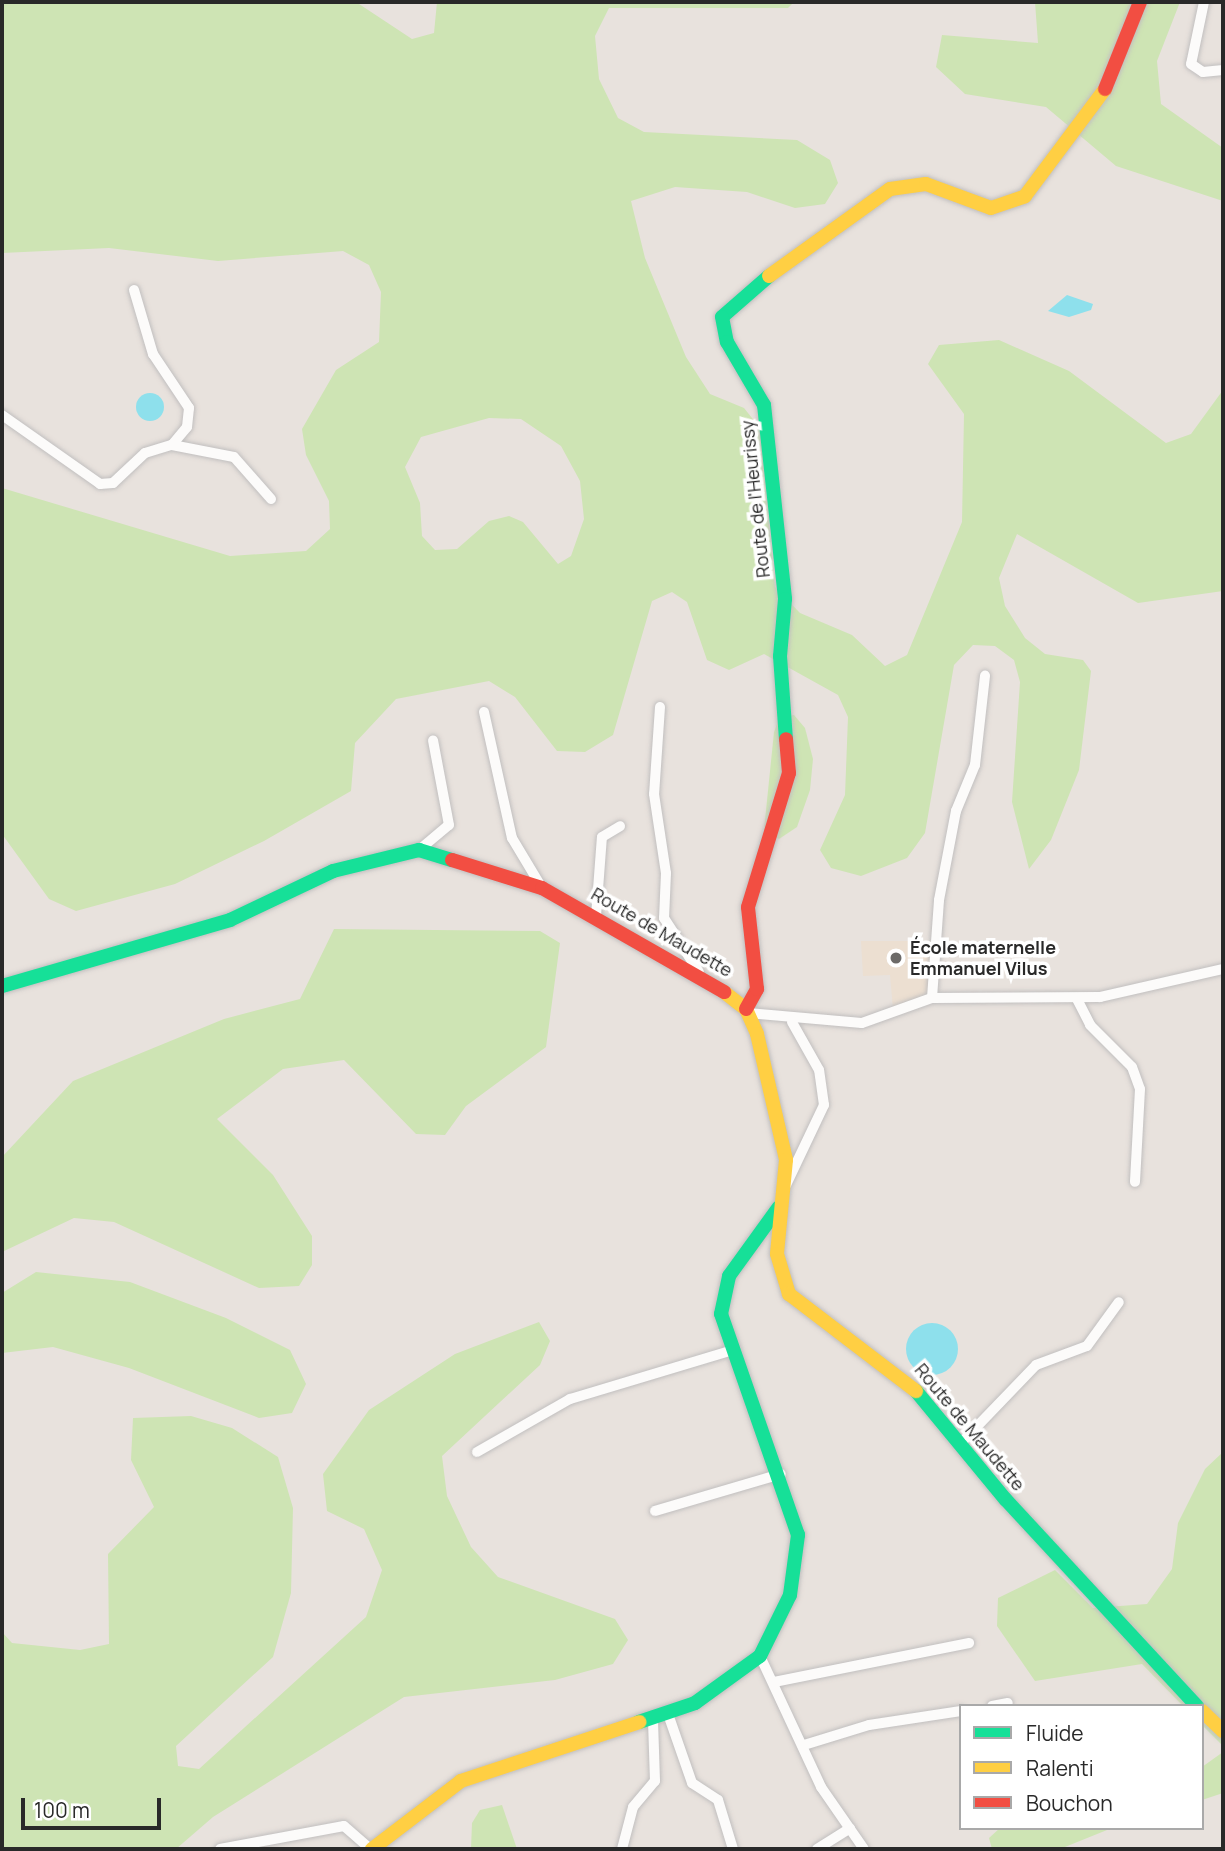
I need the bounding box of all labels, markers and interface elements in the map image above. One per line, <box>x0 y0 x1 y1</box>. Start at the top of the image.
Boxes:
street label: Route de l'Heurissy <box>736 419 774 579</box>
street label: Route de Maudette <box>588 883 736 981</box>
place label: École maternelle Emmanuel Vilus <box>910 937 1056 979</box>
marker: École maternelle Emmanuel Vilus <box>888 950 904 966</box>
street label: Route de Maudette <box>911 1359 1029 1495</box>
legend <box>959 1704 1204 1830</box>
text: Fluide <box>1026 1719 1084 1747</box>
text: Ralenti <box>1026 1754 1094 1782</box>
scale bar <box>24 1784 164 1828</box>
text: Bouchon <box>1026 1789 1113 1817</box>
text: 100 m <box>34 1796 90 1824</box>

